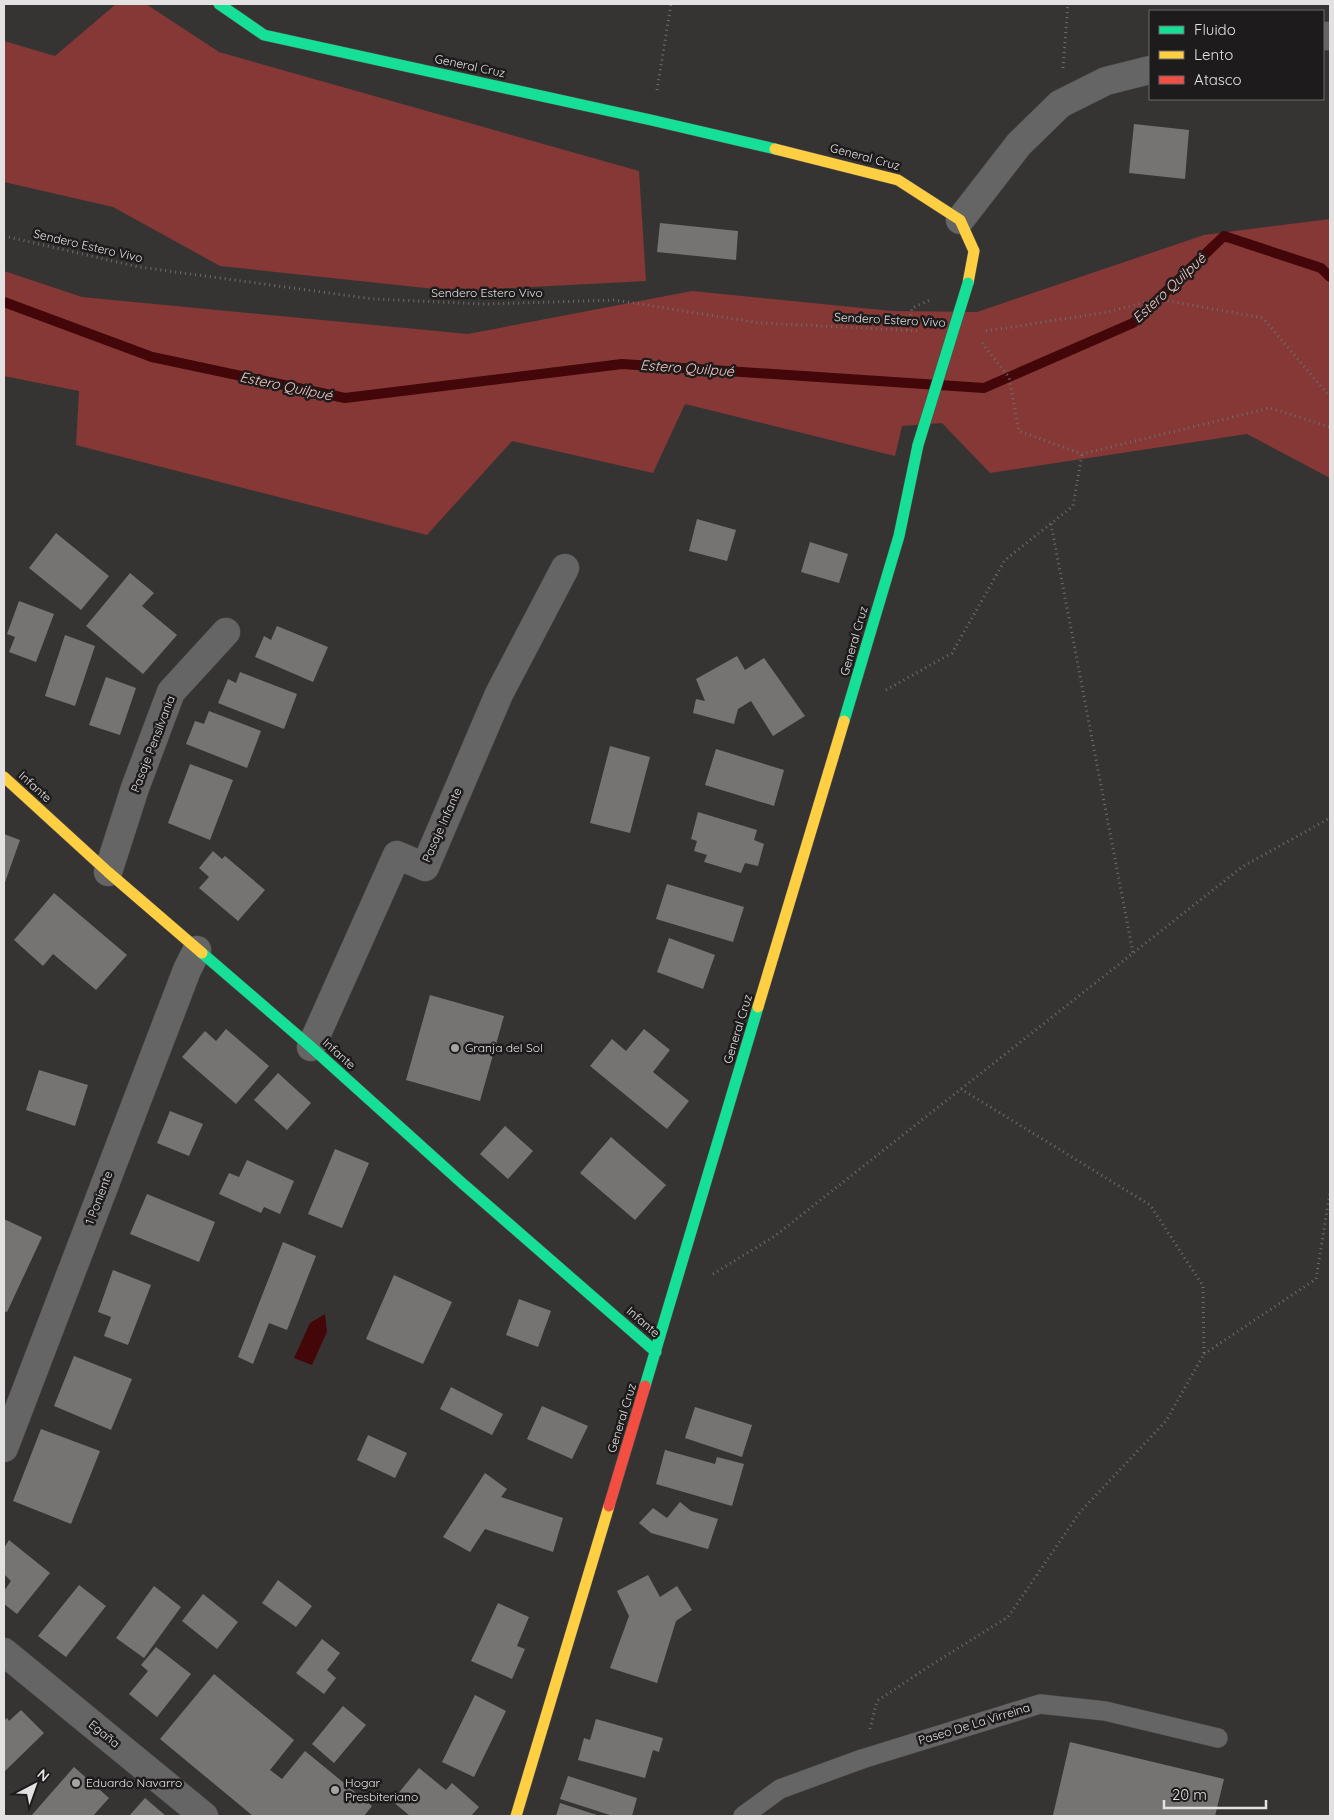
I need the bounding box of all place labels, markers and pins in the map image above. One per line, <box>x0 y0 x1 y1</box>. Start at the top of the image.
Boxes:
place label: Granja del Sol <box>465 1040 543 1055</box>
marker: Granja del Sol <box>449 1042 461 1054</box>
place label: Eduardo Navarro <box>86 1775 182 1790</box>
place label: Hogar Presbiteriano <box>345 1775 418 1804</box>
marker: Eduardo Navarro <box>70 1777 82 1789</box>
marker: Hogar Presbiteriano <box>329 1784 341 1796</box>

